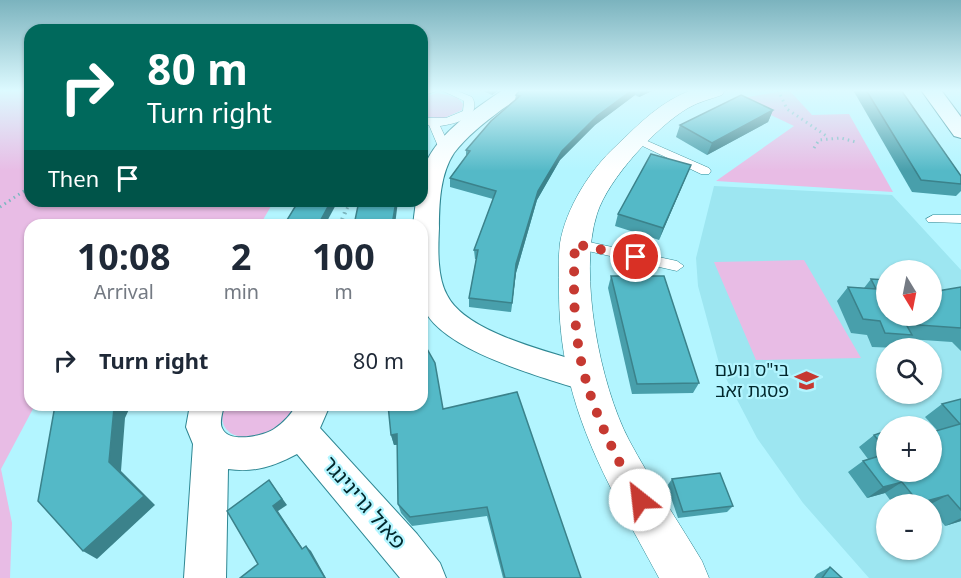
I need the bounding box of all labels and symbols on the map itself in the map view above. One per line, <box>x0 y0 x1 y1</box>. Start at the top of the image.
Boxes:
pin <box>610 231 661 282</box>
north arrow <box>876 260 942 326</box>
place label: בי"ס נועם פסגת זאב <box>715 357 789 402</box>
school or university icon: בי"ס נועם פסגת זאב <box>794 367 820 393</box>
street label: פאול גרינינגר <box>317 450 413 555</box>
position arrow <box>608 468 672 532</box>

